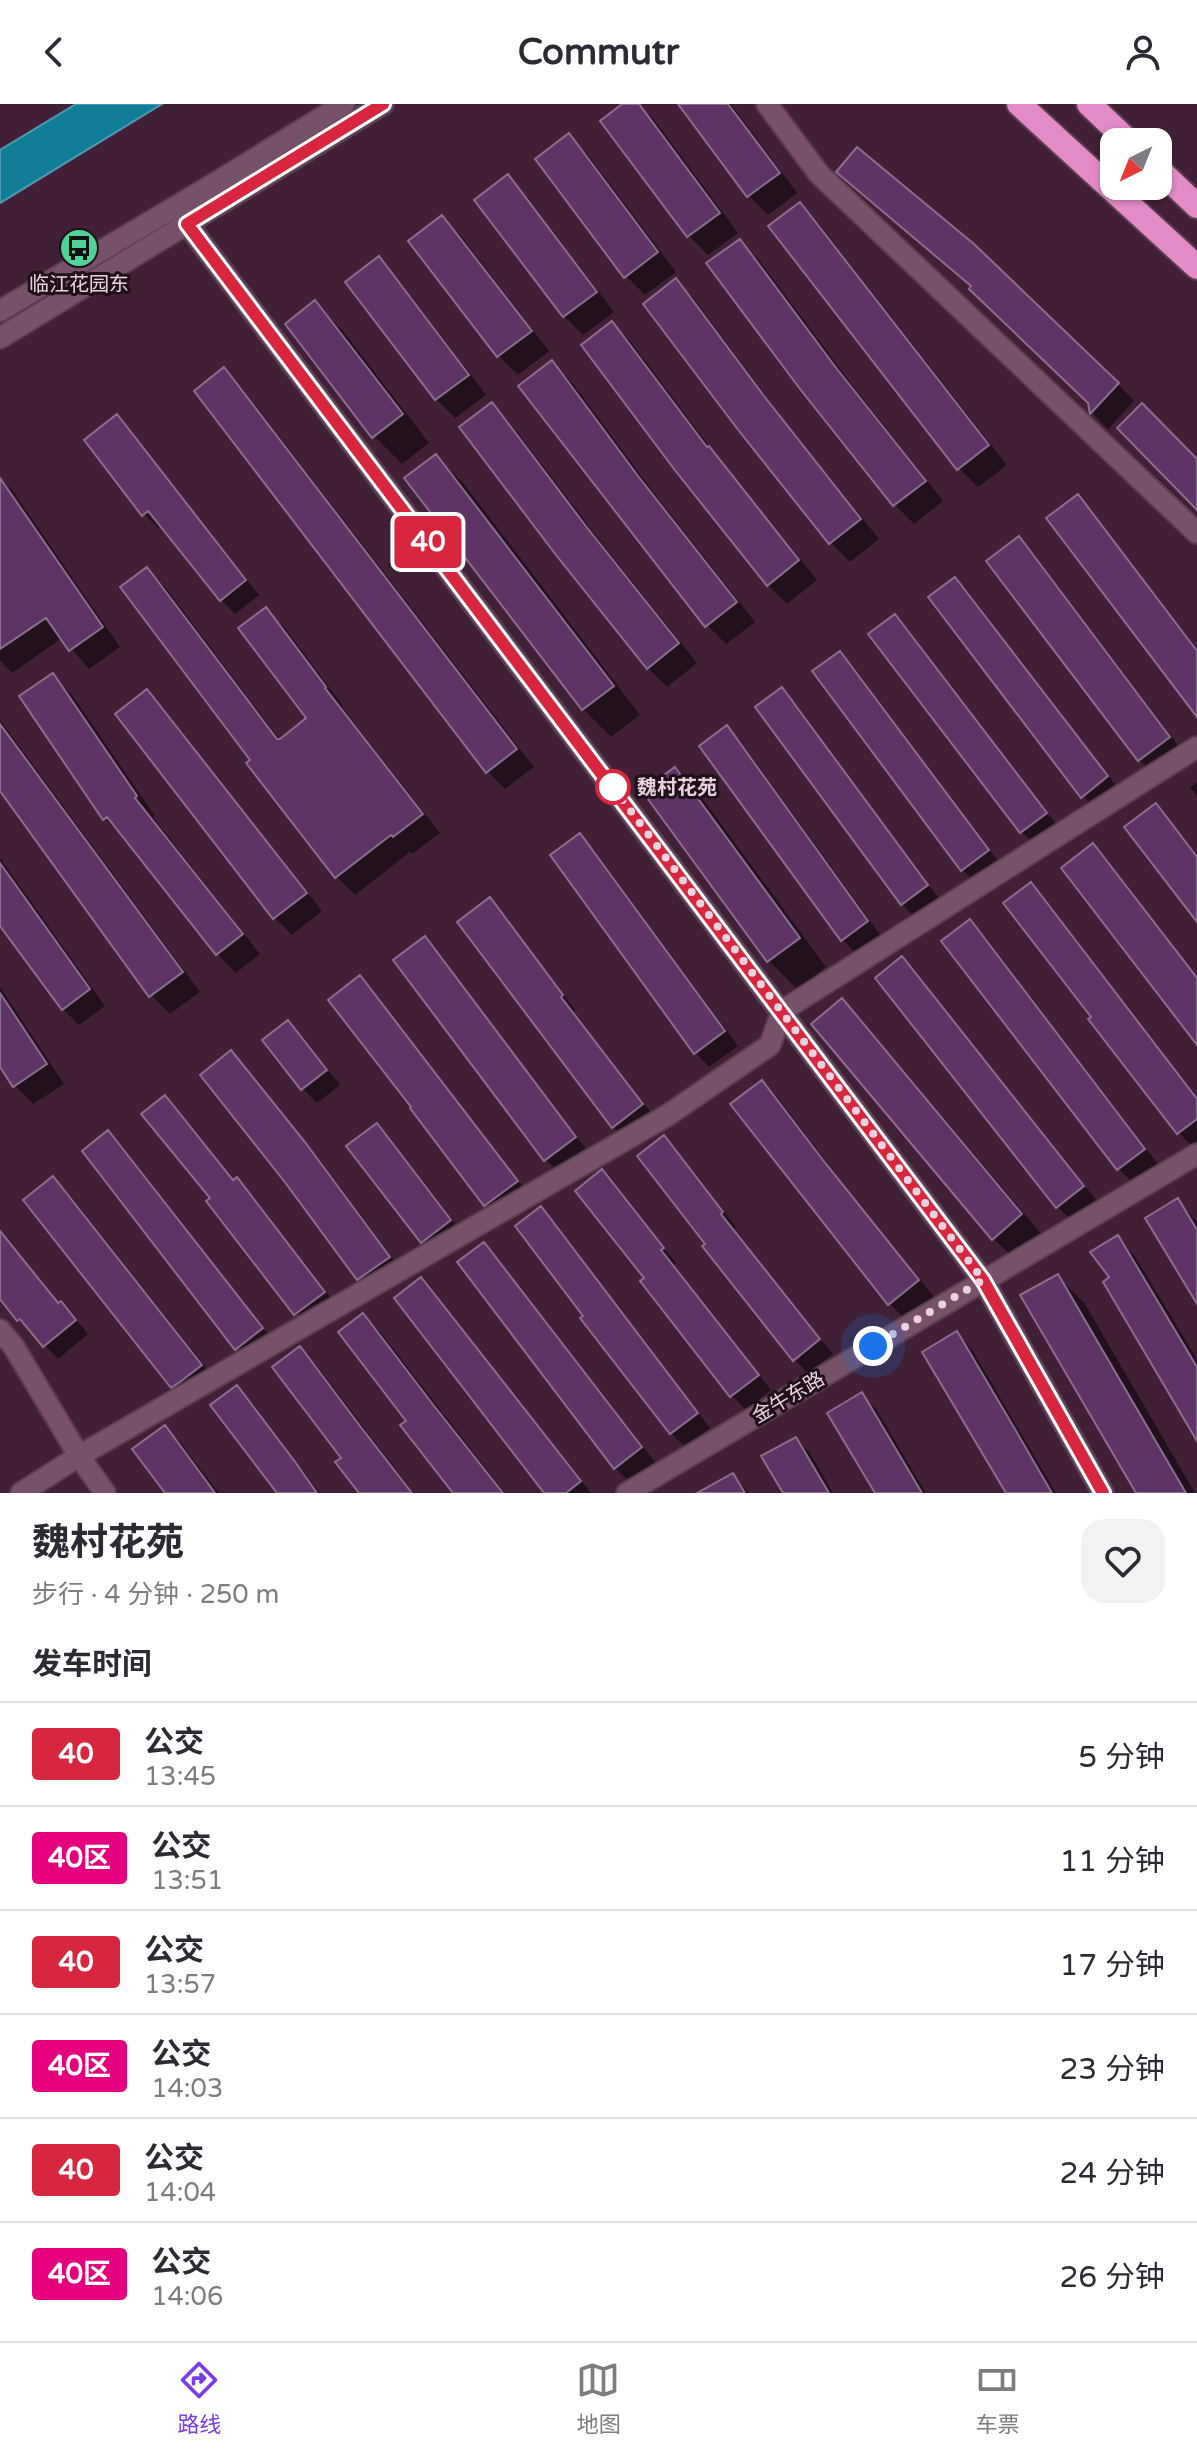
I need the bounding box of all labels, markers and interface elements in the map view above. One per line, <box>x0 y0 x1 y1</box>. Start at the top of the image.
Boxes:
icon: back <box>32 30 76 74</box>
icon: person <box>1121 30 1165 74</box>
text: Commutr <box>518 31 679 74</box>
north arrow <box>1100 128 1172 200</box>
map controls <box>1100 128 1172 200</box>
bus stop icon: 临江花园东 <box>58 227 100 269</box>
place label: 临江花园东 <box>29 273 129 297</box>
line badge: 40 <box>392 516 464 568</box>
text: 40 <box>410 525 446 559</box>
marker: 魏村花苑 <box>596 770 630 804</box>
place label: 魏村花苑 <box>637 776 717 800</box>
your location <box>853 1326 893 1366</box>
street label: 金牛东路 <box>748 1367 829 1429</box>
button: heart <box>1081 1519 1165 1603</box>
text: 魏村花苑 <box>32 1520 184 1566</box>
text: 步行 · 4 分钟 · 250 m <box>32 1579 279 1610</box>
text: 发车时间 <box>32 1646 152 1683</box>
text: 公交 <box>144 1724 204 1761</box>
text: 40 <box>58 1737 94 1771</box>
text: 5 分钟 <box>1078 1739 1165 1776</box>
text: 13:45 <box>144 1761 216 1792</box>
text: 公交 <box>151 1828 211 1865</box>
text: 40区 <box>48 1841 111 1875</box>
text: 11 分钟 <box>1060 1843 1165 1880</box>
text: 13:51 <box>151 1865 223 1896</box>
text: 公交 <box>144 1932 204 1969</box>
text: 40 <box>58 1945 94 1979</box>
text: 17 分钟 <box>1060 1947 1165 1984</box>
text: 13:57 <box>144 1969 216 2000</box>
text: 公交 <box>151 2036 211 2073</box>
text: 40区 <box>48 2049 111 2083</box>
text: 23 分钟 <box>1060 2051 1165 2088</box>
text: 14:03 <box>151 2073 223 2104</box>
text: 公交 <box>144 2140 204 2177</box>
text: 40 <box>58 2153 94 2187</box>
text: 24 分钟 <box>1060 2155 1165 2192</box>
text: 14:04 <box>144 2177 216 2208</box>
text: 公交 <box>151 2244 211 2281</box>
text: 40区 <box>48 2257 111 2291</box>
text: 26 分钟 <box>1060 2259 1165 2296</box>
text: 14:06 <box>151 2281 223 2312</box>
tab: 路线 <box>177 2358 222 2438</box>
tab: 地图 <box>576 2358 621 2438</box>
tab: 车票 <box>975 2358 1020 2438</box>

